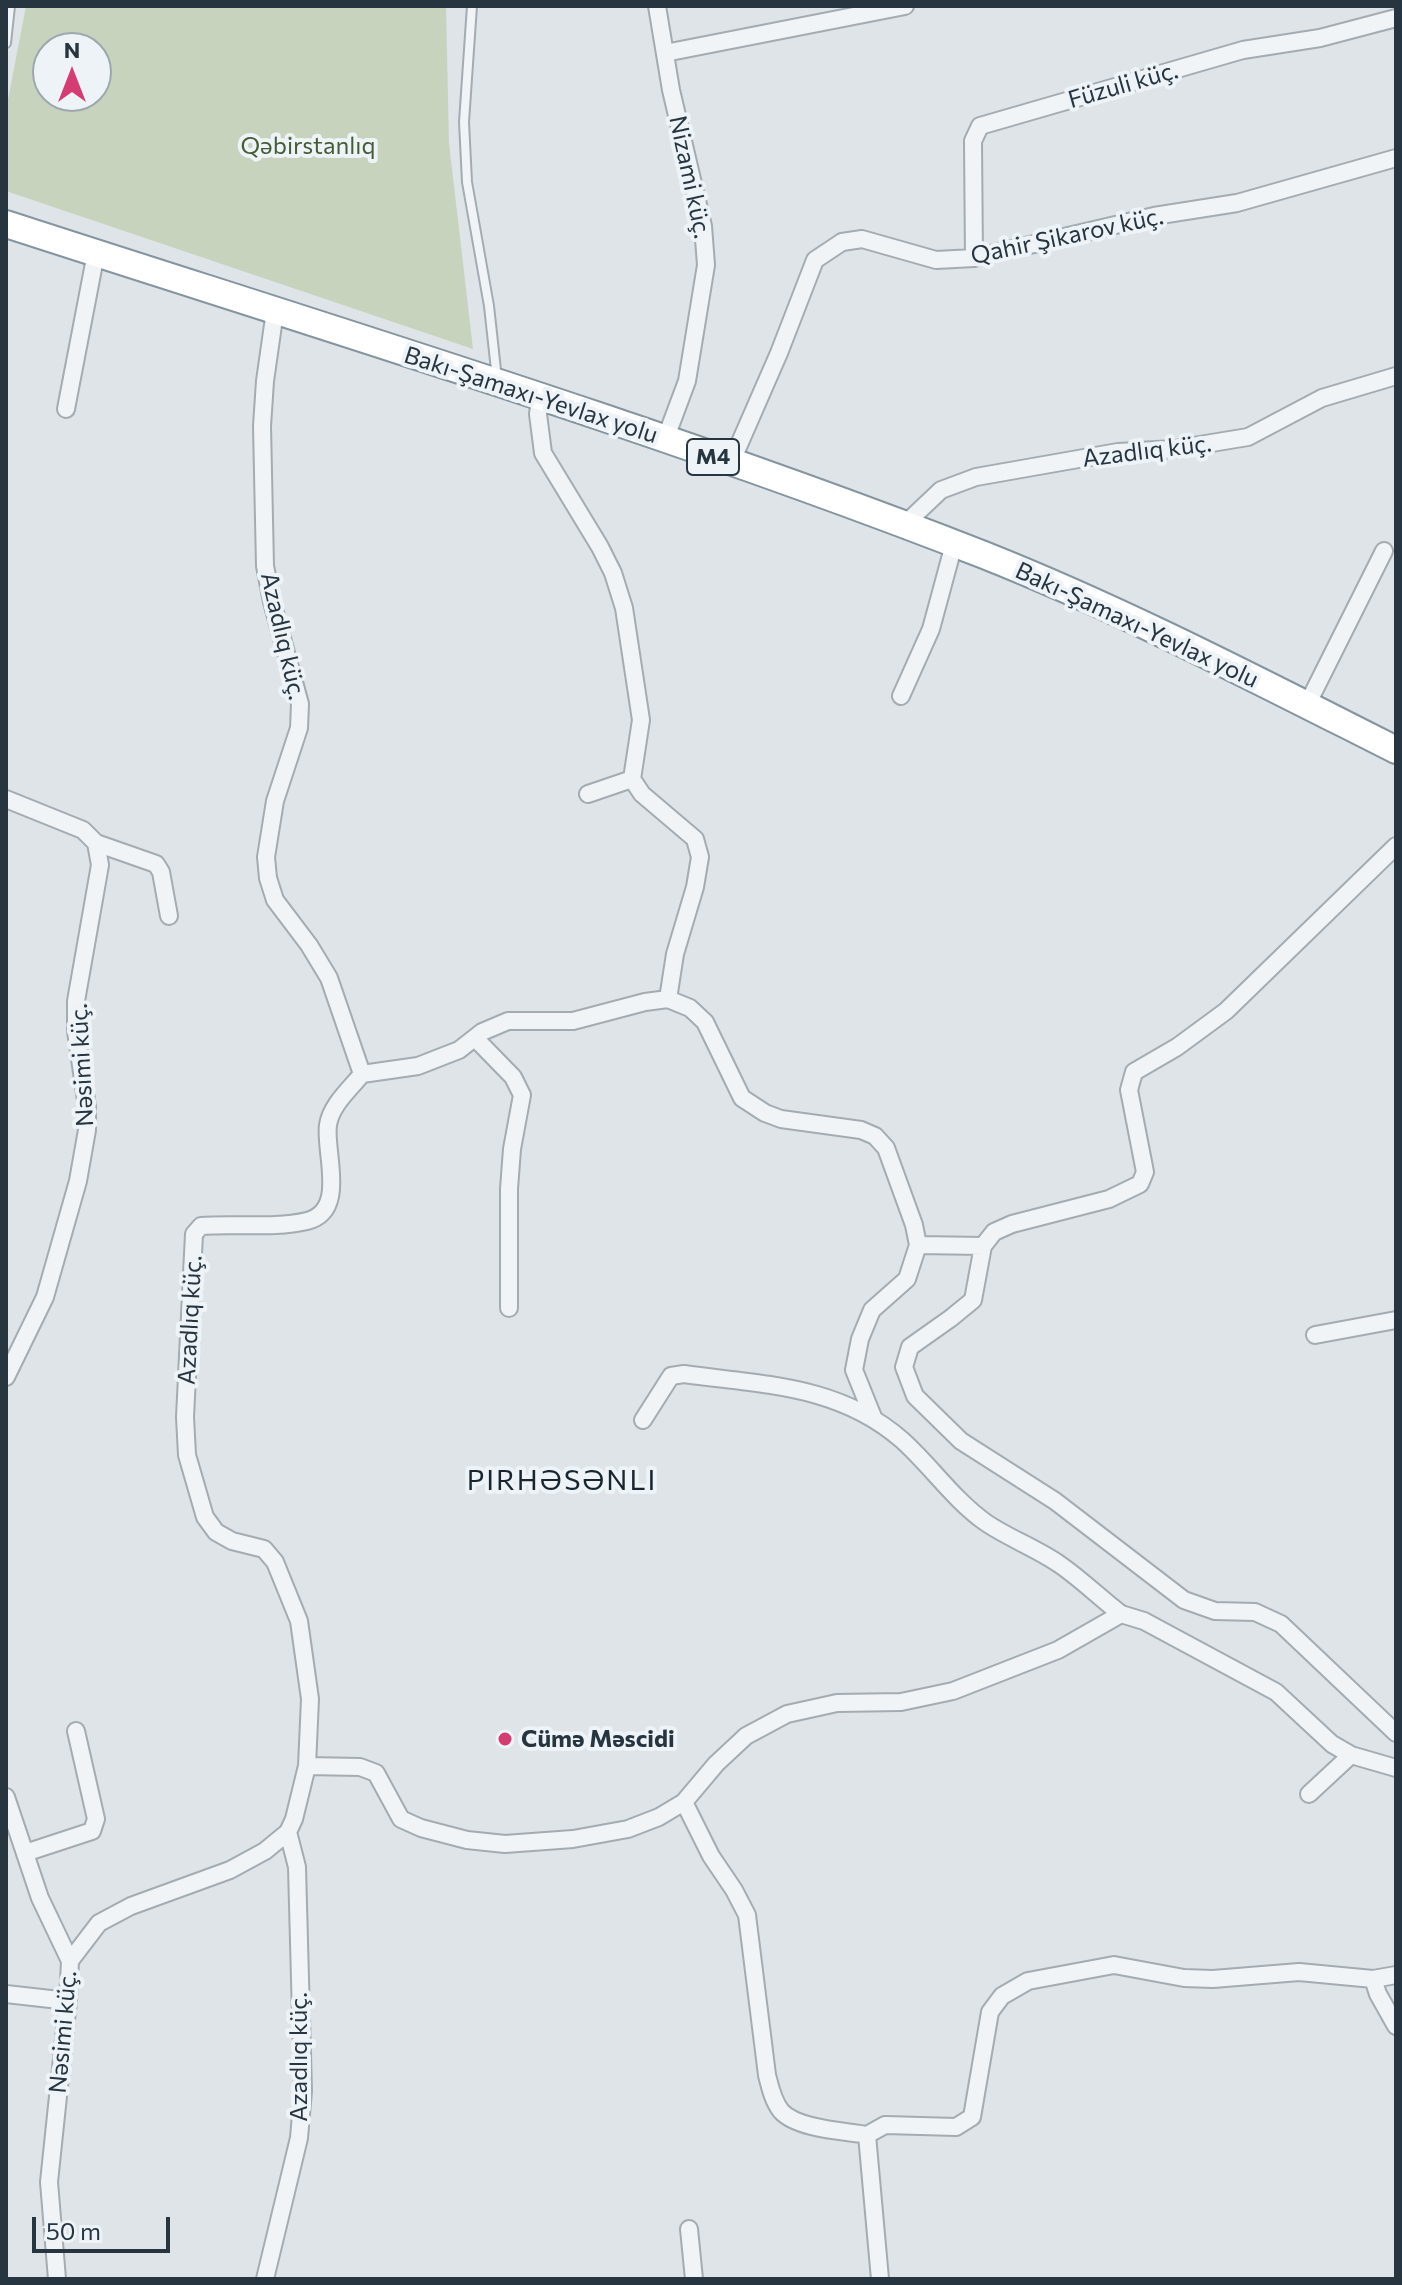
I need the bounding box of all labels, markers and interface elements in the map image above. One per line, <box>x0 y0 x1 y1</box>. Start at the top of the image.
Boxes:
north arrow <box>32 32 112 112</box>
text: N <box>64 36 80 63</box>
street label: Füzuli küç. <box>1065 56 1181 114</box>
street label: Nizami küç. <box>663 113 717 241</box>
park label: Qəbirstanlıq <box>240 132 376 160</box>
street label: Qahir Şikarov küç. <box>968 202 1166 270</box>
street label: Bakı-Şamaxı-Yevlax yolu <box>401 340 661 450</box>
street label: Azadlıq küç. <box>1081 429 1213 473</box>
road number: M4 <box>687 439 739 475</box>
street label: Bakı-Şamaxı-Yevlax yolu <box>1011 556 1263 694</box>
street label: Azadlıq küç. <box>254 570 312 702</box>
street label: Nəsimi küç. <box>64 1003 100 1127</box>
street label: Azadlıq küç. <box>172 1254 208 1386</box>
district label: PIRHƏSƏNLI <box>467 1464 657 1498</box>
place label: Cümə Məscidi <box>521 1725 675 1753</box>
marker: Cümə Məscidi <box>496 1730 514 1748</box>
street label: Nəsimi küç. <box>43 1969 83 2095</box>
street label: Azadlıq küç. <box>285 1992 313 2122</box>
scale bar <box>36 2201 174 2251</box>
text: 50 m <box>46 2216 101 2245</box>

